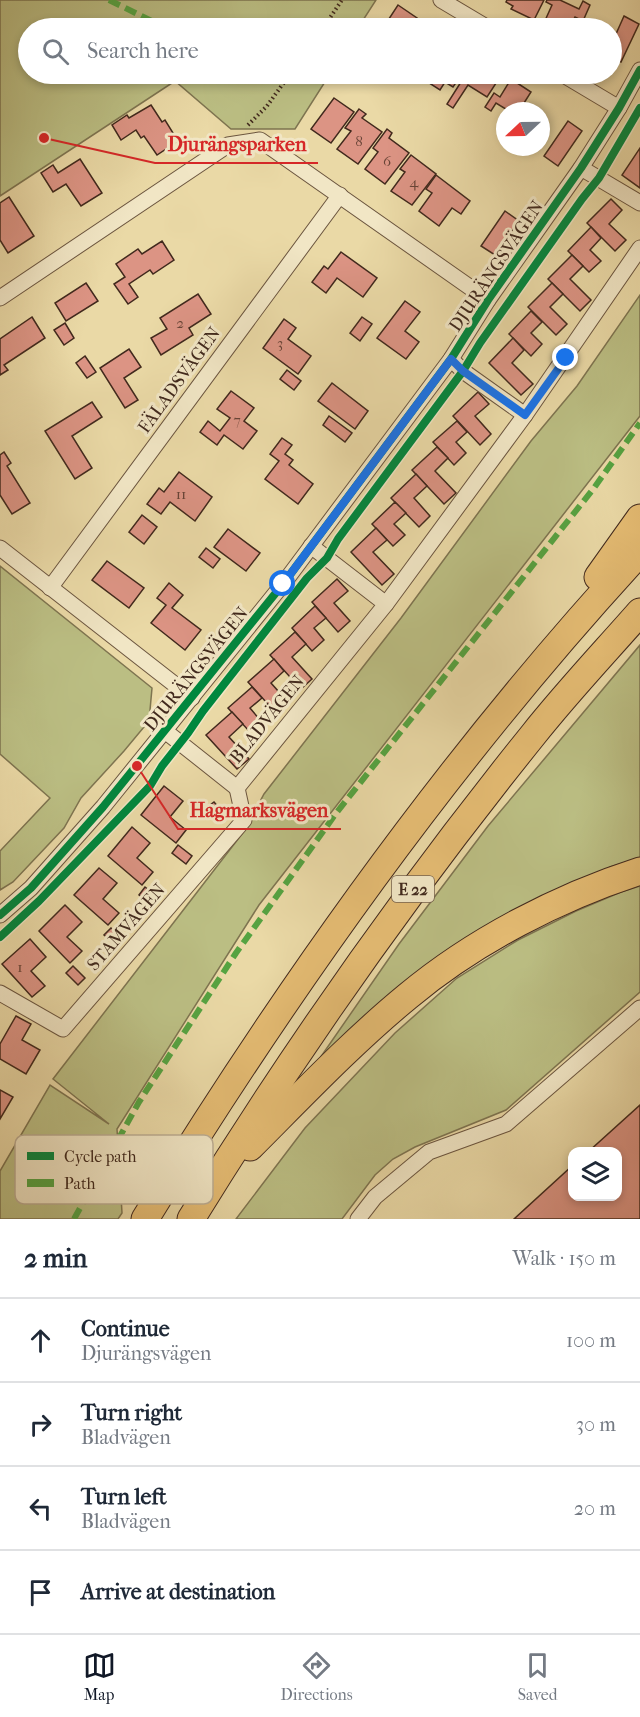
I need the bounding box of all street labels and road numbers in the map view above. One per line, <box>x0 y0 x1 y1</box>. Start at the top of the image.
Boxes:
street label: DJURÄNGSVÄGEN <box>444 196 548 336</box>
street label: FÄLADSVÄGEN <box>133 322 225 438</box>
street label: DJURÄNGSVÄGEN <box>139 602 253 736</box>
street label: BLADVÄGEN <box>225 670 309 768</box>
road number: E 22 <box>392 876 434 902</box>
street label: STAMVÄGEN <box>82 879 170 975</box>

